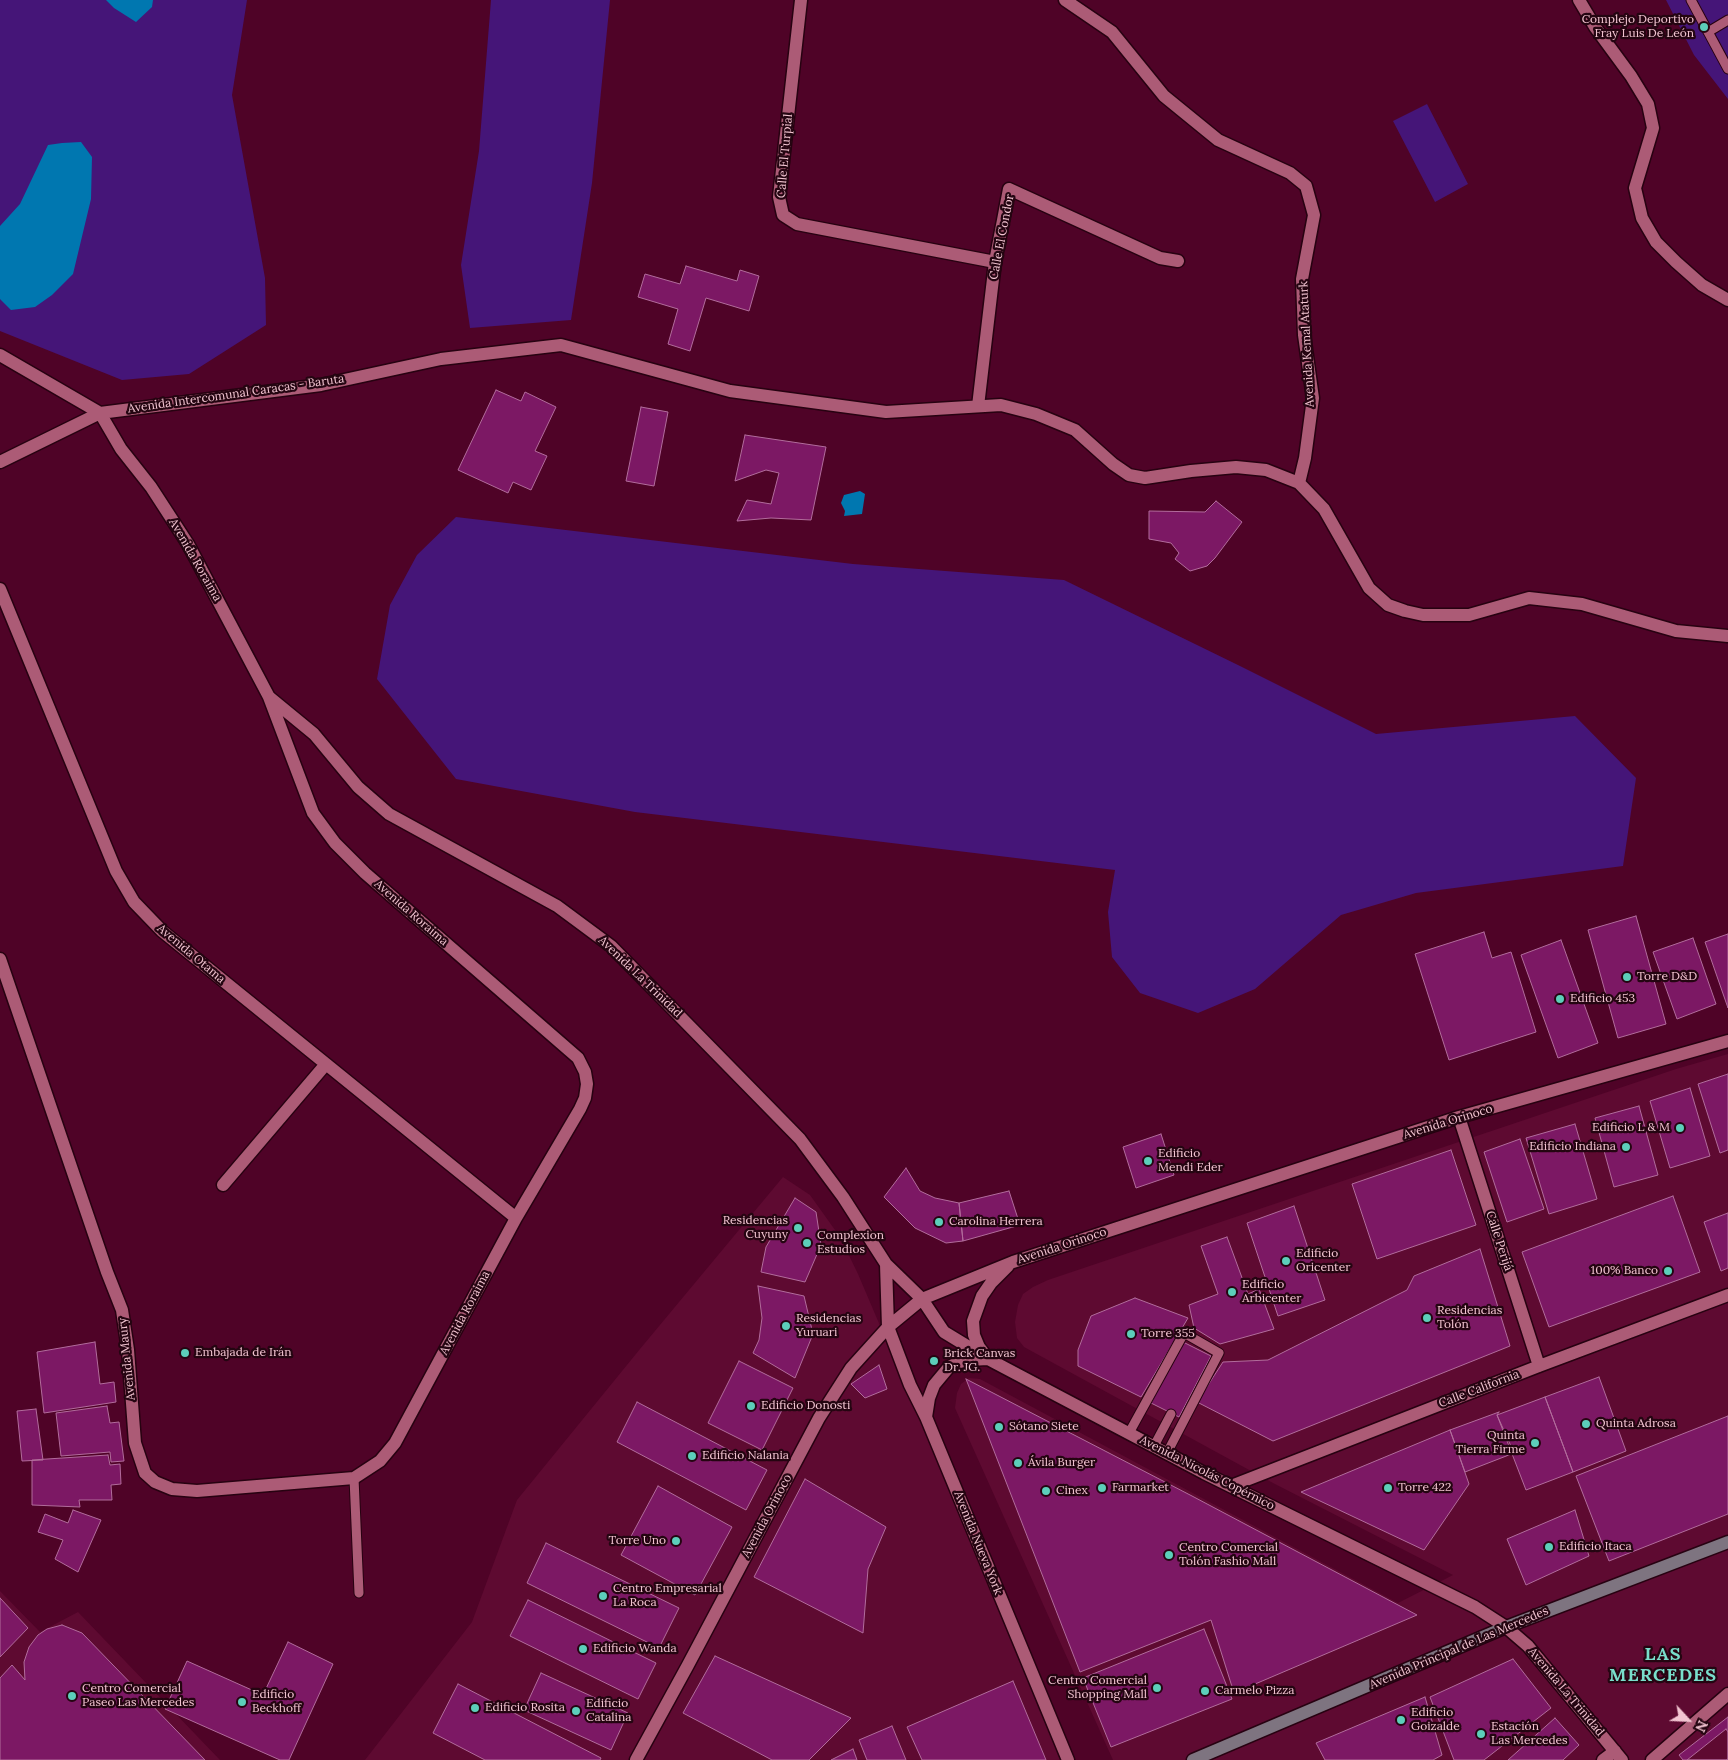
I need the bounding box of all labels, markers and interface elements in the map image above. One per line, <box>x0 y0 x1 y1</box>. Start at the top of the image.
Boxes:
place label: Complejo Deportivo Fray Luis De León <box>1582 13 1694 41</box>
marker: Complejo Deportivo Fray Luis De León <box>1698 21 1710 33</box>
street label: Calle El Turpial <box>774 113 796 199</box>
street label: Calle El Condor <box>987 193 1017 281</box>
street label: Avenida Kemal Ataturk <box>1297 281 1317 407</box>
street label: Avenida Intercomunal Caracas - Baruta <box>127 372 345 416</box>
street label: Avenida Roraima <box>166 516 224 604</box>
street label: Avenida Roraima <box>371 877 451 949</box>
street label: Avenida Otama <box>154 921 228 987</box>
street label: Avenida La Trinidad <box>595 933 685 1021</box>
place label: Torre D&D <box>1637 970 1697 984</box>
marker: Torre D&D <box>1621 971 1633 983</box>
place label: Edificio 453 <box>1570 992 1635 1006</box>
marker: Edificio 453 <box>1554 993 1566 1005</box>
street label: Avenida Orinoco <box>1402 1102 1494 1142</box>
place label: Edificio L & M <box>1592 1121 1670 1135</box>
marker: Edificio L & M <box>1674 1122 1686 1134</box>
place label: Edificio Indiana <box>1529 1140 1616 1154</box>
marker: Edificio Indiana <box>1620 1141 1632 1153</box>
place label: Edificio Mendi Eder <box>1158 1147 1223 1175</box>
marker: Edificio Mendi Eder <box>1142 1155 1154 1167</box>
street label: Calle Perijá <box>1483 1209 1515 1273</box>
place label: Residencias Cuyuny <box>723 1214 788 1242</box>
place label: Carolina Herrera <box>949 1215 1043 1229</box>
marker: Carolina Herrera <box>933 1216 945 1228</box>
marker: Residencias Cuyuny <box>792 1222 804 1234</box>
street label: Avenida Orinoco <box>1016 1225 1108 1267</box>
place label: Complexion Estudios <box>817 1229 884 1257</box>
marker: Complexion Estudios <box>801 1237 813 1249</box>
place label: Edificio Oricenter <box>1296 1247 1350 1275</box>
marker: Edificio Oricenter <box>1280 1255 1292 1267</box>
place label: 100% Banco <box>1591 1264 1658 1278</box>
marker: 100% Banco <box>1662 1265 1674 1277</box>
street label: Avenida Roraima <box>437 1269 493 1357</box>
place label: Edificio Arbicenter <box>1242 1278 1301 1306</box>
marker: Edificio Arbicenter <box>1226 1286 1238 1298</box>
place label: Residencias Tolón <box>1437 1304 1502 1332</box>
place label: Residencias Yuruari <box>796 1312 861 1340</box>
marker: Residencias Tolón <box>1421 1312 1433 1324</box>
street label: Avenida Maury <box>116 1317 138 1401</box>
marker: Residencias Yuruari <box>780 1320 792 1332</box>
place label: Torre 355 <box>1141 1327 1195 1341</box>
marker: Torre 355 <box>1125 1328 1137 1340</box>
place label: Embajada de Irán <box>195 1346 292 1360</box>
marker: Embajada de Irán <box>179 1347 191 1359</box>
place label: Brick Canvas Dr. JG. <box>944 1347 1015 1375</box>
marker: Brick Canvas Dr. JG. <box>928 1355 940 1367</box>
street label: Calle California <box>1437 1367 1521 1411</box>
place label: Edificio Donosti <box>761 1399 850 1413</box>
marker: Edificio Donosti <box>745 1400 757 1412</box>
place label: Quinta Adrosa <box>1596 1417 1676 1431</box>
marker: Quinta Adrosa <box>1580 1418 1592 1430</box>
place label: Sótano Siete <box>1009 1420 1079 1434</box>
marker: Sótano Siete <box>993 1421 1005 1433</box>
place label: Quinta Tierra Firme <box>1455 1429 1525 1457</box>
street label: Avenida Nicolás Copérnico <box>1137 1433 1277 1513</box>
marker: Quinta Tierra Firme <box>1529 1437 1541 1449</box>
place label: Edificio Nalania <box>702 1449 789 1463</box>
marker: Edificio Nalania <box>686 1450 698 1462</box>
place label: Ávila Burger <box>1028 1456 1095 1470</box>
marker: Ávila Burger <box>1012 1457 1024 1469</box>
street label: Avenida Orinoco <box>739 1472 795 1560</box>
place label: Farmarket <box>1112 1481 1169 1495</box>
place label: Torre 422 <box>1398 1481 1451 1495</box>
marker: Farmarket <box>1096 1482 1108 1494</box>
marker: Torre 422 <box>1382 1482 1394 1494</box>
place label: Cinex <box>1056 1484 1088 1498</box>
marker: Cinex <box>1040 1485 1052 1497</box>
street label: Avenida Nueva York <box>951 1489 1005 1597</box>
place label: Torre Uno <box>609 1534 666 1548</box>
marker: Torre Uno <box>670 1535 682 1547</box>
place label: Edificio Itaca <box>1559 1540 1632 1554</box>
place label: Centro Comercial Tolón Fashio Mall <box>1179 1541 1278 1569</box>
marker: Edificio Itaca <box>1543 1541 1555 1553</box>
marker: Centro Comercial Tolón Fashio Mall <box>1163 1549 1175 1561</box>
place label: Centro Empresarial La Roca <box>613 1582 722 1610</box>
marker: Centro Empresarial La Roca <box>597 1590 609 1602</box>
street label: Avenida Principal de Las Mercedes <box>1367 1604 1551 1692</box>
place label: Edificio Wanda <box>593 1642 677 1656</box>
marker: Edificio Wanda <box>577 1643 589 1655</box>
district label: LAS MERCEDES <box>1608 1644 1718 1686</box>
street label: Avenida La Trinidad <box>1525 1645 1607 1739</box>
place label: Centro Comercial Shopping Mall <box>1048 1674 1147 1702</box>
place label: Centro Comercial Paseo Las Mercedes <box>82 1682 194 1710</box>
marker: Centro Comercial Shopping Mall <box>1151 1682 1163 1694</box>
place label: Carmelo Pizza <box>1215 1684 1294 1698</box>
marker: Carmelo Pizza <box>1199 1685 1211 1697</box>
place label: Edificio Beckhoff <box>252 1688 301 1716</box>
marker: Centro Comercial Paseo Las Mercedes <box>66 1690 78 1702</box>
north arrow <box>1663 1695 1713 1745</box>
marker: Edificio Beckhoff <box>236 1696 248 1708</box>
place label: Edificio Catalina <box>586 1697 631 1725</box>
place label: Edificio Rosita <box>485 1701 565 1715</box>
marker: Edificio Rosita <box>469 1702 481 1714</box>
marker: Edificio Catalina <box>570 1705 582 1717</box>
place label: Edificio Goizalde <box>1411 1706 1460 1734</box>
marker: Edificio Goizalde <box>1395 1714 1407 1726</box>
text: N <box>1691 1718 1712 1735</box>
place label: Estación Las Mercedes <box>1491 1720 1568 1748</box>
marker: Estación Las Mercedes <box>1475 1728 1487 1740</box>

